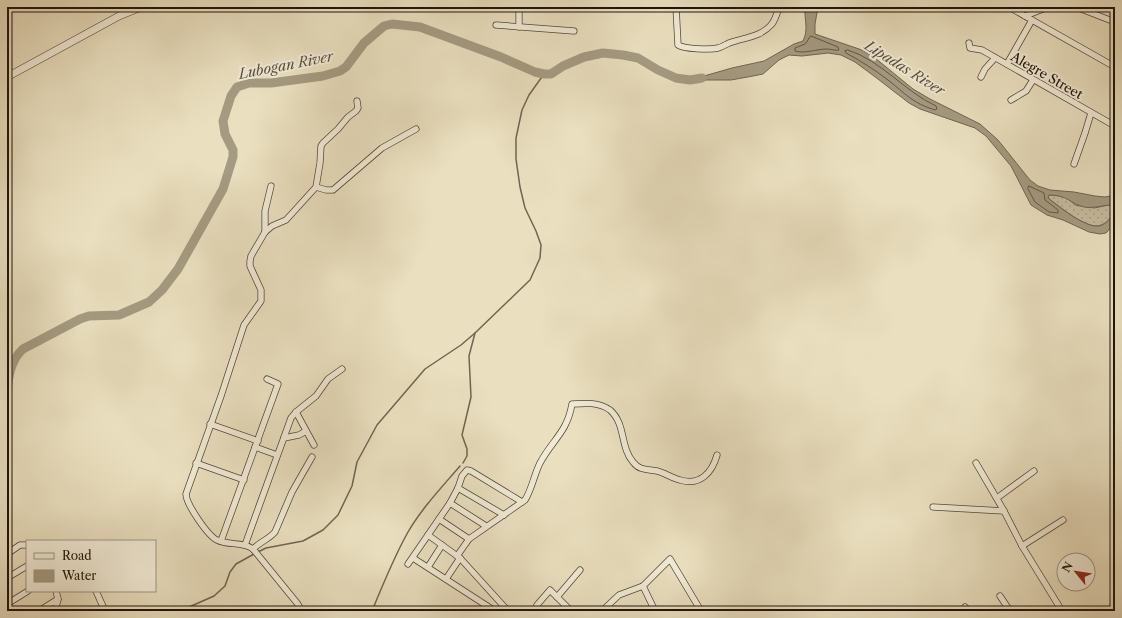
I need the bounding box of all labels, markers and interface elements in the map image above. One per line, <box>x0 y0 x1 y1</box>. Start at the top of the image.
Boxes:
water label: Lipadas River <box>861 36 950 100</box>
water label: Lubogan River <box>236 47 336 83</box>
street label: Alegre Street <box>1007 47 1086 102</box>
legend <box>26 540 156 592</box>
text: Road <box>62 548 92 563</box>
north arrow <box>1056 552 1096 592</box>
text: N <box>1059 559 1076 575</box>
text: Water <box>61 568 96 583</box>

